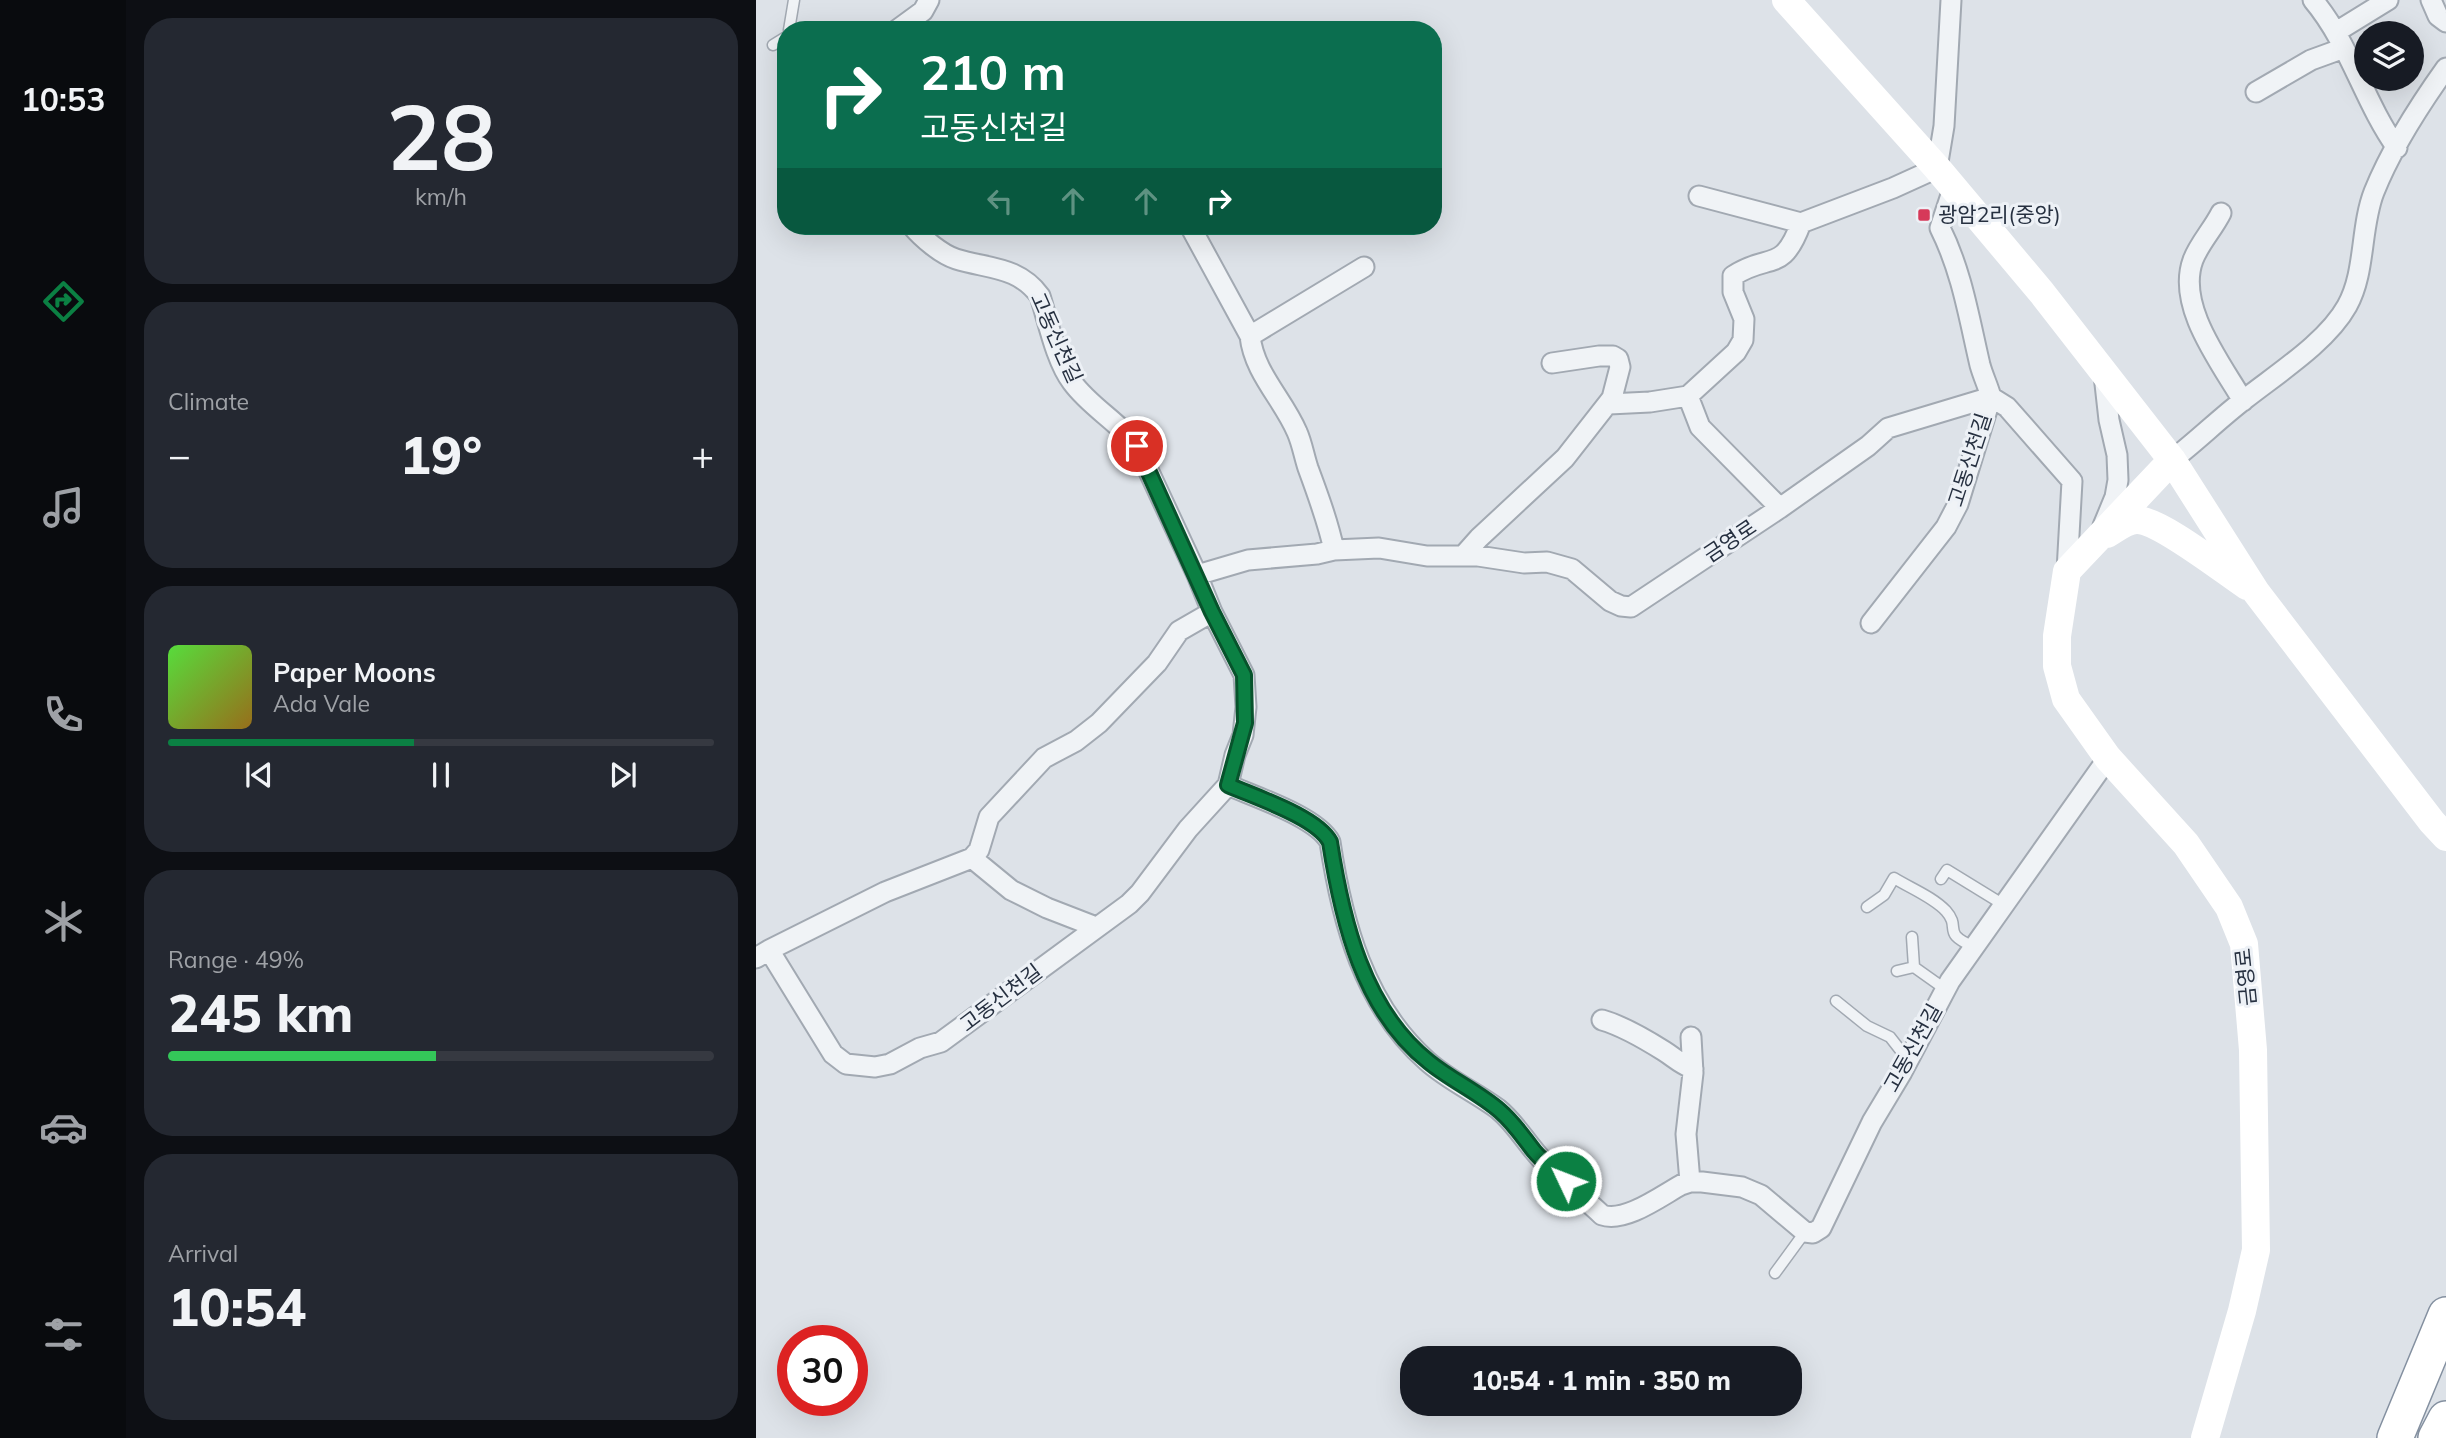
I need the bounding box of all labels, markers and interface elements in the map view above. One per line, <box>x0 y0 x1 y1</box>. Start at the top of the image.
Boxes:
map controls <box>2354 21 2424 91</box>
button: layers <box>2354 21 2424 91</box>
text: 210 m <box>920 41 1066 102</box>
icon: right <box>805 49 896 140</box>
text: 10:53 <box>21 79 105 119</box>
text: 28 <box>386 79 496 193</box>
text: 고동신천길 <box>920 107 1067 147</box>
text: km/h <box>415 182 467 211</box>
icon: left <box>981 182 1019 220</box>
icon: ahead <box>1054 182 1092 220</box>
icon: ahead <box>1127 182 1165 220</box>
icon: right <box>1200 182 1238 220</box>
place label: 광암2리(중앙) <box>1938 201 2061 227</box>
marker: 광암2리(중앙) <box>1916 207 1932 223</box>
icon: directions <box>39 277 88 326</box>
street label: 고동신천길 <box>1025 288 1088 387</box>
text: Climate <box>168 387 249 416</box>
street label: 고동신천길 <box>1942 410 1996 510</box>
pin <box>1107 416 1167 476</box>
text: 19° <box>400 422 482 487</box>
icon: arrive <box>1118 427 1156 465</box>
text: − <box>168 431 191 479</box>
text: + <box>691 431 714 479</box>
icon: music <box>39 483 88 532</box>
street label: 금영로 <box>1698 513 1761 567</box>
text: Paper Moons <box>273 656 436 689</box>
text: Ada Vale <box>273 689 370 718</box>
icon: phone <box>39 690 88 739</box>
icon: previous <box>240 756 278 794</box>
icon: pause <box>422 756 460 794</box>
icon: next <box>604 756 642 794</box>
icon: climate <box>39 897 88 946</box>
text: Range · 49% <box>168 945 304 974</box>
street label: 금영로 <box>2229 947 2261 1007</box>
street label: 고동신천길 <box>954 958 1047 1037</box>
text: 245 km <box>168 980 353 1045</box>
street label: 고동신천길 <box>1877 999 1947 1096</box>
icon: car <box>39 1103 88 1152</box>
position arrow <box>1529 1144 1603 1218</box>
text: Arrival <box>168 1239 238 1268</box>
text: 10:54 <box>168 1274 306 1339</box>
icon: filters <box>39 1310 88 1359</box>
speed limit sign: 30 <box>777 1325 868 1416</box>
text: 10:54 · 1 min · 350 m <box>1471 1364 1731 1397</box>

